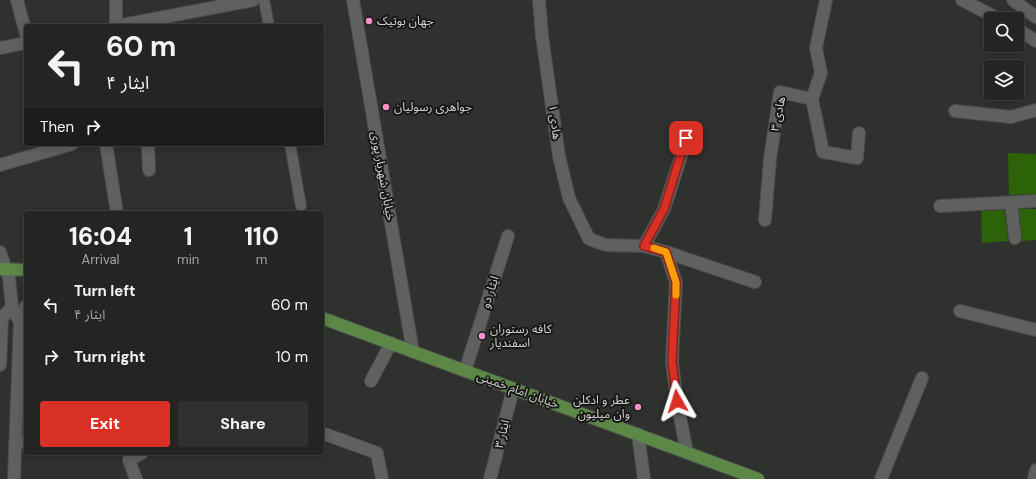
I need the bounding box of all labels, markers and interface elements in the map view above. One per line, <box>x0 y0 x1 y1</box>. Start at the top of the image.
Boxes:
map controls <box>984 12 1024 100</box>
button: search <box>984 12 1024 52</box>
place label: جهان بوتیک <box>377 13 434 29</box>
marker: جهان بوتیک <box>364 16 374 26</box>
text: 60 m <box>106 28 176 65</box>
icon: left <box>40 40 92 92</box>
button: layers <box>984 60 1024 100</box>
text: ایثار ۴ <box>106 71 149 95</box>
street label: هادی ۳ <box>767 95 789 133</box>
place label: جواهری رسولیان <box>394 99 472 115</box>
marker: جواهری رسولیان <box>381 102 391 112</box>
street label: هادی ۱ <box>545 104 565 141</box>
icon: right <box>82 116 104 138</box>
text: Then <box>40 117 74 137</box>
pin <box>669 121 703 155</box>
icon: arrive <box>675 127 697 149</box>
street label: خیابان شهریار پوری <box>367 130 399 222</box>
text: 16:04 <box>69 221 132 252</box>
text: 1 <box>184 221 193 252</box>
text: 110 <box>244 221 279 252</box>
text: Arrival <box>82 251 119 268</box>
text: min <box>177 251 199 268</box>
text: m <box>256 251 267 268</box>
street label: ایثار دو <box>477 274 503 310</box>
text: Turn left <box>74 281 135 301</box>
icon: left <box>40 294 62 316</box>
text: 60 m <box>271 295 308 315</box>
text: ایثار ۴ <box>74 306 105 323</box>
place label: کافه رستوران اسفندیار <box>489 321 553 351</box>
marker: کافه رستوران اسفندیار <box>477 331 487 341</box>
icon: right <box>40 346 62 368</box>
text: Turn right <box>74 347 145 367</box>
text: 10 m <box>276 347 308 367</box>
street label: خیابان امام خمینی <box>474 368 561 413</box>
position arrow <box>656 380 698 422</box>
place label: عطر و ادکلن وان میلیون <box>573 392 630 422</box>
button: Exit <box>40 401 170 447</box>
button: Share <box>178 401 308 447</box>
marker: عطر و ادکلن وان میلیون <box>633 402 643 412</box>
street label: ایثار ۳ <box>491 418 513 450</box>

